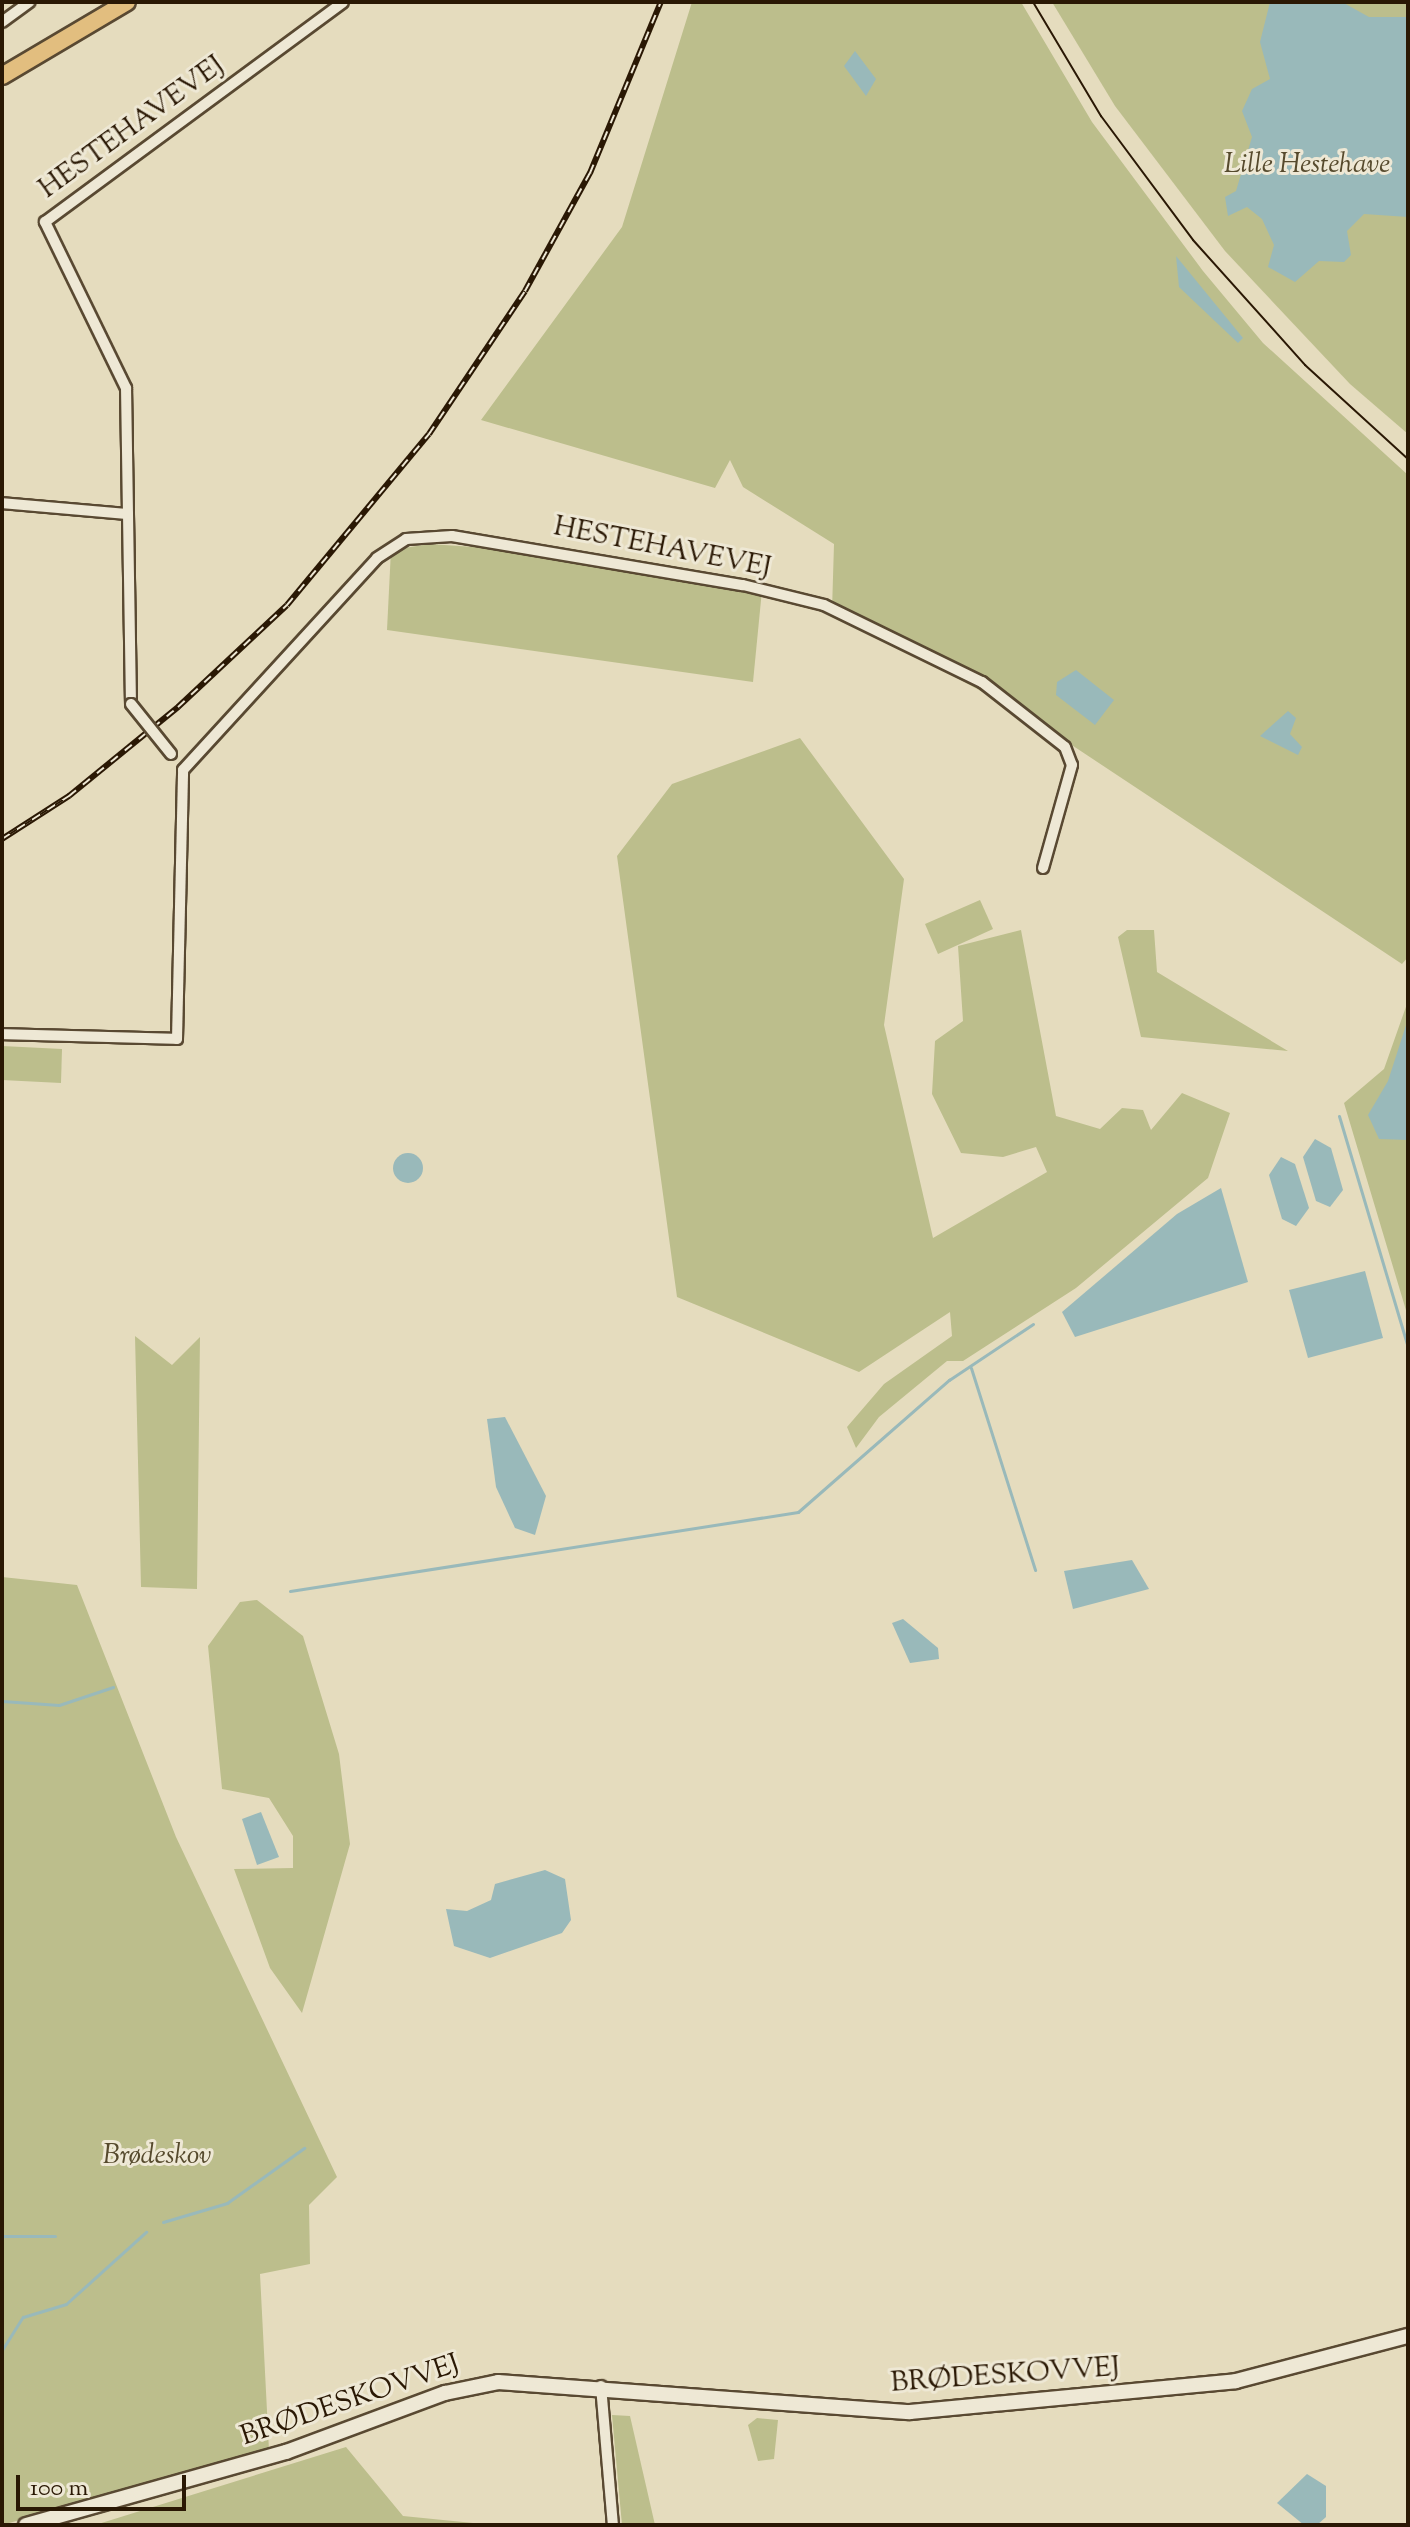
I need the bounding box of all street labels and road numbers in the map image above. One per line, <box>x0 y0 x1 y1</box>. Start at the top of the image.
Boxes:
street label: HESTEHAVEVEJ <box>33 50 231 206</box>
street label: HESTEHAVEVEJ <box>551 510 773 586</box>
street label: BRØDESKOVVEJ <box>236 2348 464 2454</box>
street label: BRØDESKOVVEJ <box>890 2351 1120 2401</box>

